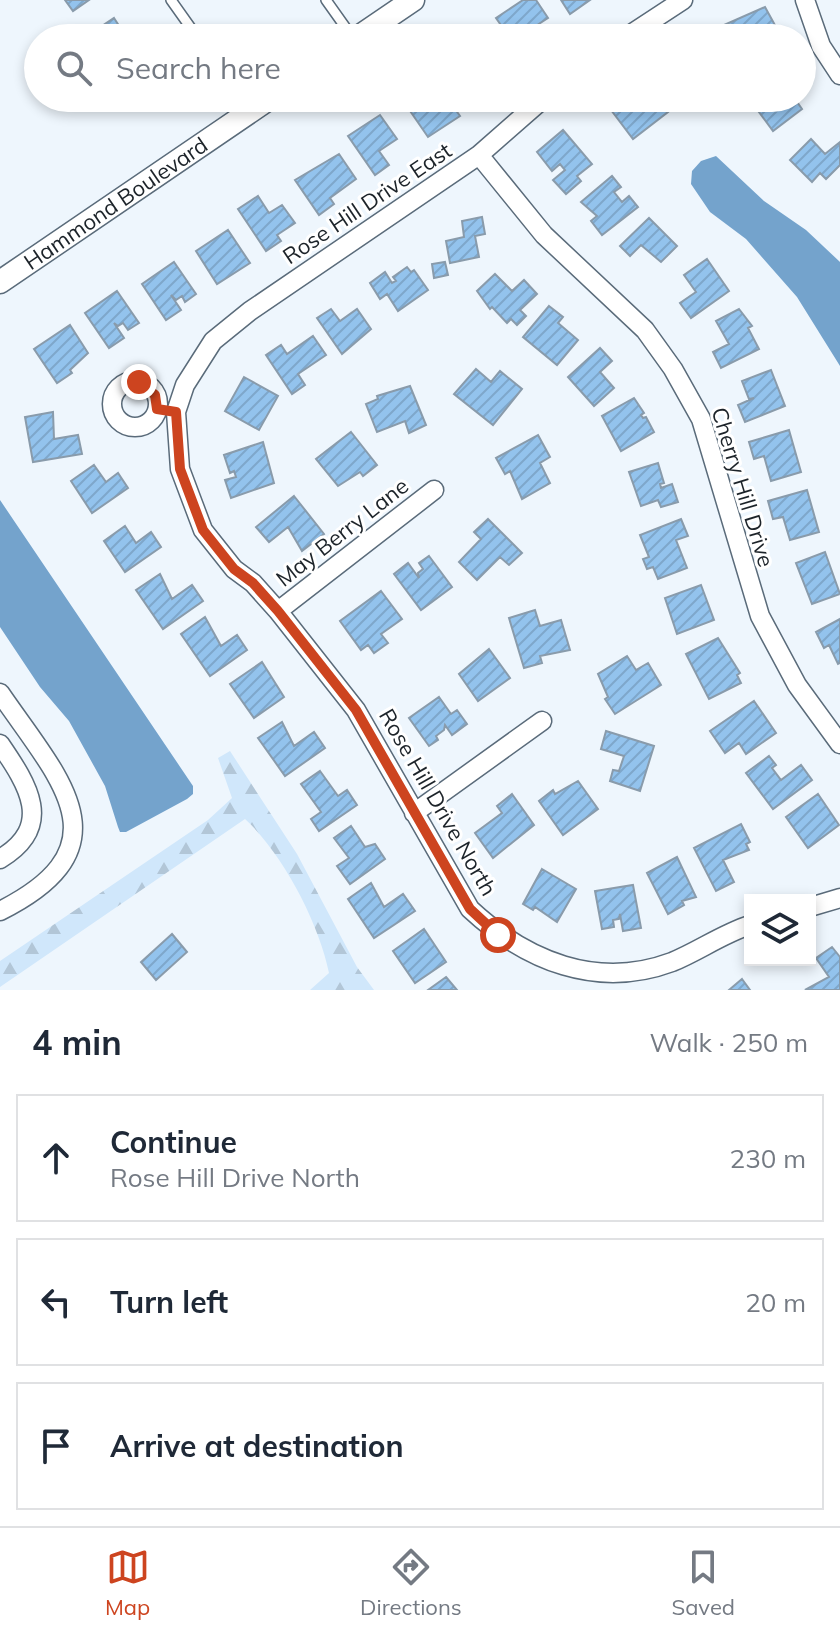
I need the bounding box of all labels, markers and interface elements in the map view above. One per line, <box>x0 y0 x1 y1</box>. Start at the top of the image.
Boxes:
search box <box>24 24 816 112</box>
icon: search <box>52 46 96 90</box>
text: Search here <box>116 49 281 87</box>
street label: Hammond Boulevard <box>18 131 213 276</box>
street label: Rose Hill Drive East <box>277 136 457 270</box>
route end <box>121 364 157 400</box>
street label: Cherry Hill Drive <box>705 404 781 570</box>
street label: May Berry Lane <box>270 472 414 592</box>
street label: Rose Hill Drive North <box>373 703 503 901</box>
map controls <box>744 894 816 966</box>
button: layers <box>744 894 816 966</box>
route start <box>480 917 516 953</box>
text: 4 min <box>32 1021 122 1064</box>
text: Walk · 250 m <box>649 1026 808 1059</box>
text: Continue <box>110 1123 237 1161</box>
icon: ahead <box>34 1136 78 1180</box>
text: 230 m <box>730 1142 806 1175</box>
text: Rose Hill Drive North <box>110 1161 360 1194</box>
icon: left <box>34 1280 78 1324</box>
text: Turn left <box>110 1283 228 1321</box>
text: 20 m <box>745 1286 806 1319</box>
icon: arrive <box>34 1424 78 1468</box>
text: Arrive at destination <box>110 1427 404 1465</box>
tab: Map <box>105 1545 150 1621</box>
tab: Directions <box>360 1545 462 1621</box>
tab: Saved <box>672 1545 735 1621</box>

